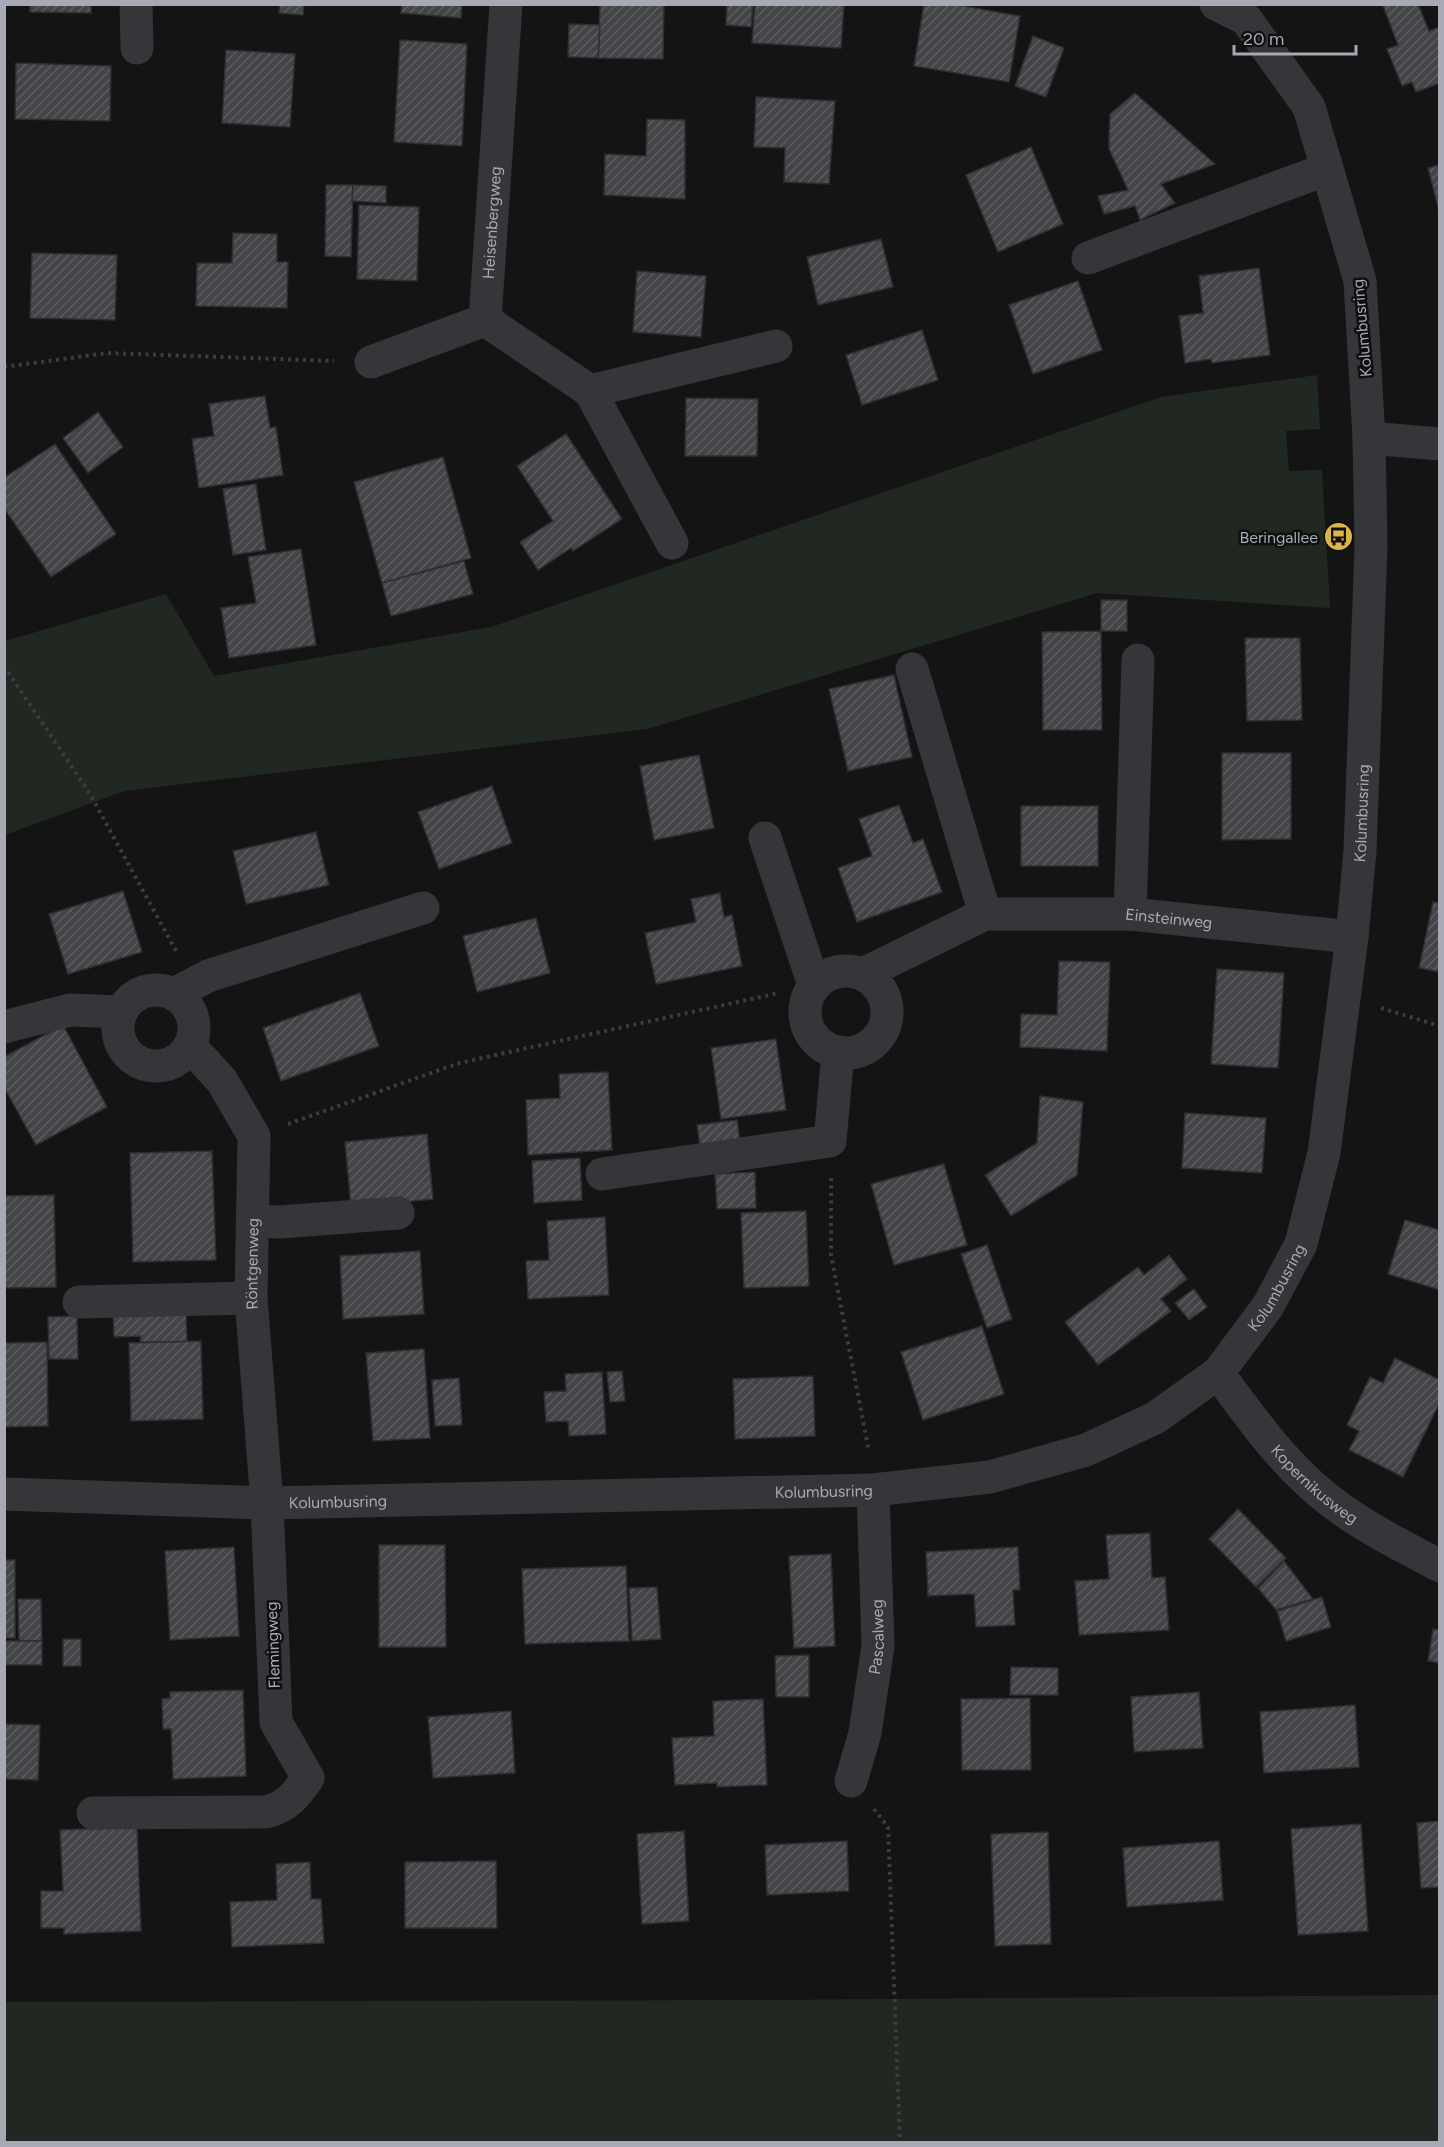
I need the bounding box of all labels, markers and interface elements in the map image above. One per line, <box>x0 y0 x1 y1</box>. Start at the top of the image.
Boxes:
scale bar <box>1234 18 1356 56</box>
text: 20 m <box>1243 28 1284 50</box>
street label: Heisenbergweg <box>478 166 505 280</box>
street label: Kolumbusring <box>1348 278 1376 378</box>
bus stop icon: Beringallee <box>1323 521 1355 553</box>
place label: Beringallee <box>1239 528 1318 547</box>
street label: Kolumbusring <box>1349 764 1373 863</box>
street label: Einsteinweg <box>1124 904 1213 932</box>
street label: Röntgenweg <box>241 1218 262 1310</box>
street label: Kolumbusring <box>1243 1240 1309 1335</box>
street label: Kopernikusweg <box>1267 1441 1362 1527</box>
street label: Kolumbusring <box>774 1481 873 1502</box>
street label: Kolumbusring <box>288 1491 387 1512</box>
street label: Pascalweg <box>864 1599 888 1676</box>
street label: Flemingweg <box>262 1601 284 1689</box>

